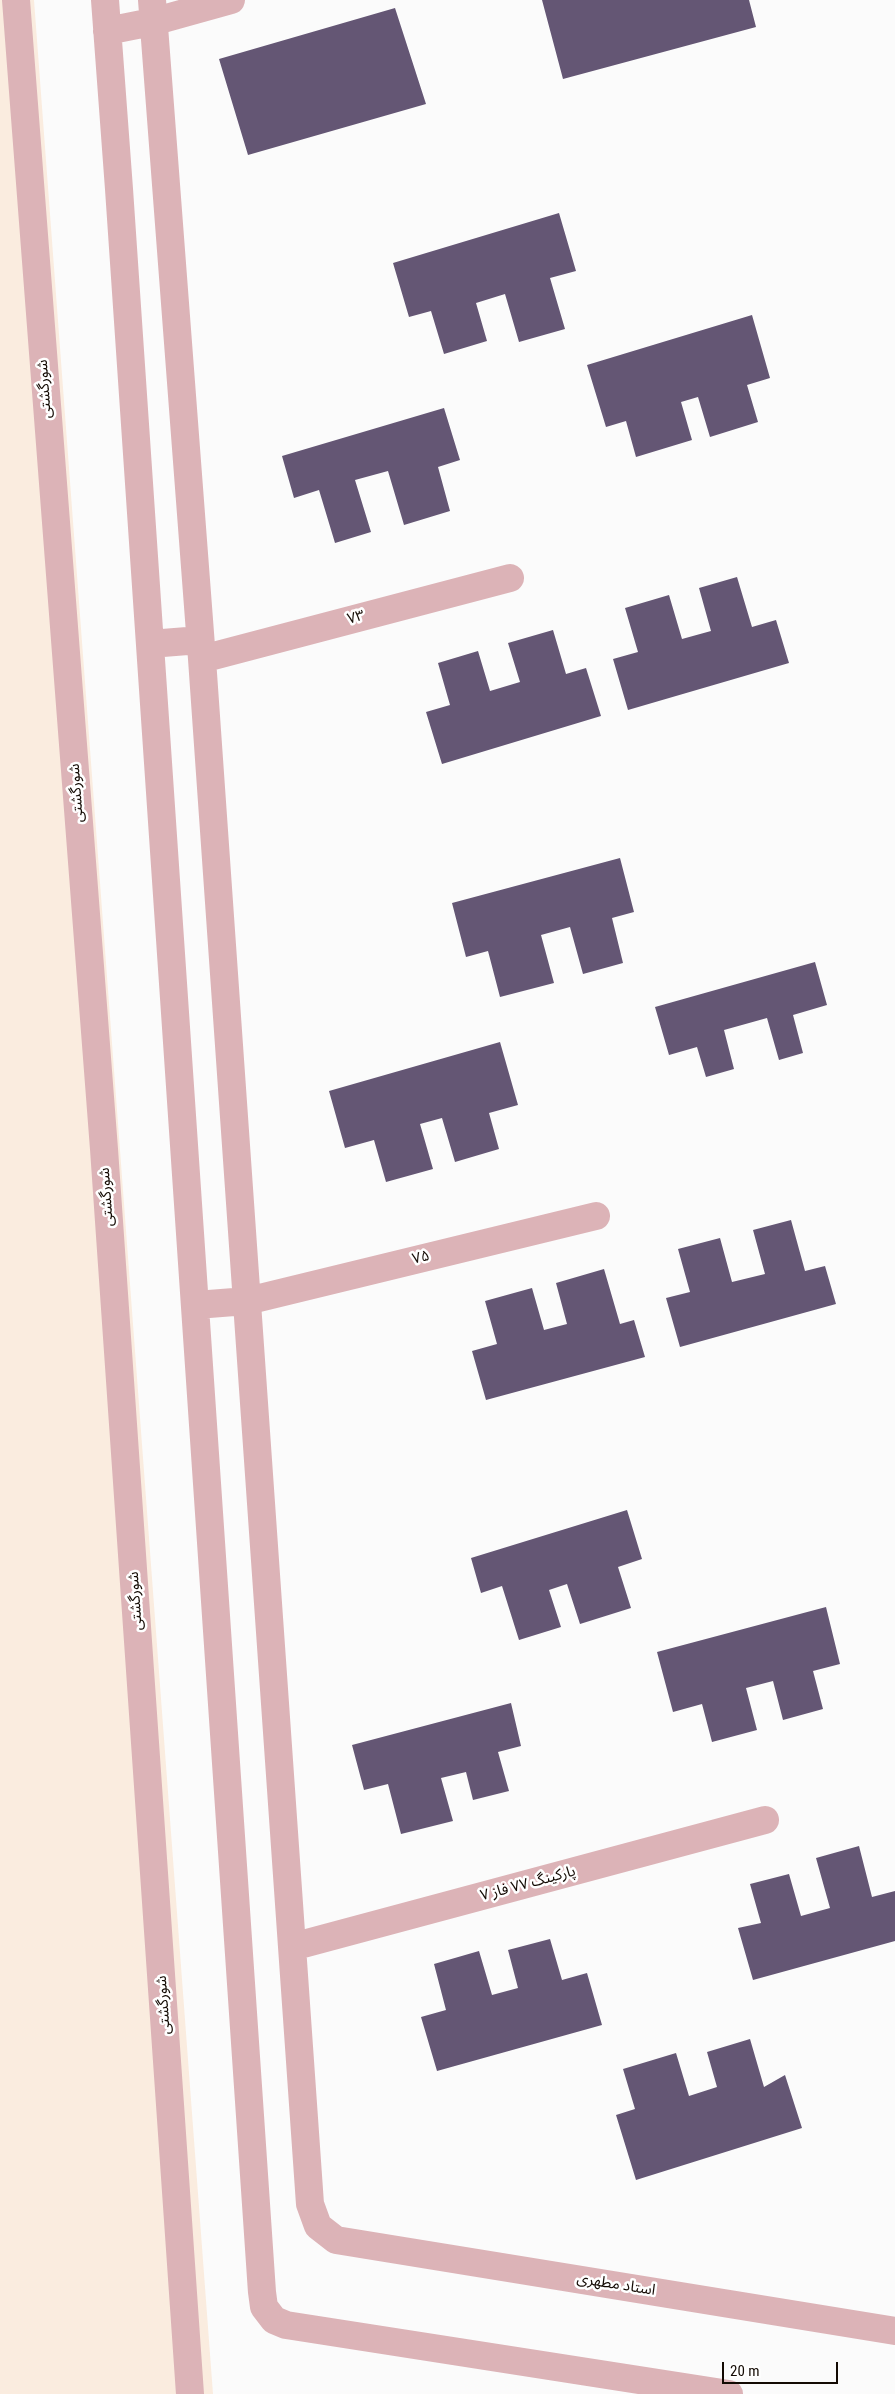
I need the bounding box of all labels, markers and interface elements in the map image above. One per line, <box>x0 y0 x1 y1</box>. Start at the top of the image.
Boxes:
street label: شورگشتی <box>34 359 56 419</box>
street label: ۷۳ <box>345 607 367 629</box>
street label: شورگشتی <box>66 763 88 823</box>
street label: شورگشتی <box>96 1167 118 1227</box>
street label: ۷۵ <box>410 1247 432 1269</box>
street label: شورگشتی <box>125 1571 147 1631</box>
street label: پارکینگ ۷۷ فاز ۷ <box>478 1863 578 1905</box>
street label: شورگشتی <box>153 1975 175 2035</box>
street label: استاد مطهری <box>575 2270 657 2300</box>
scale bar <box>725 2352 841 2384</box>
text: 20 m <box>730 2362 760 2380</box>

